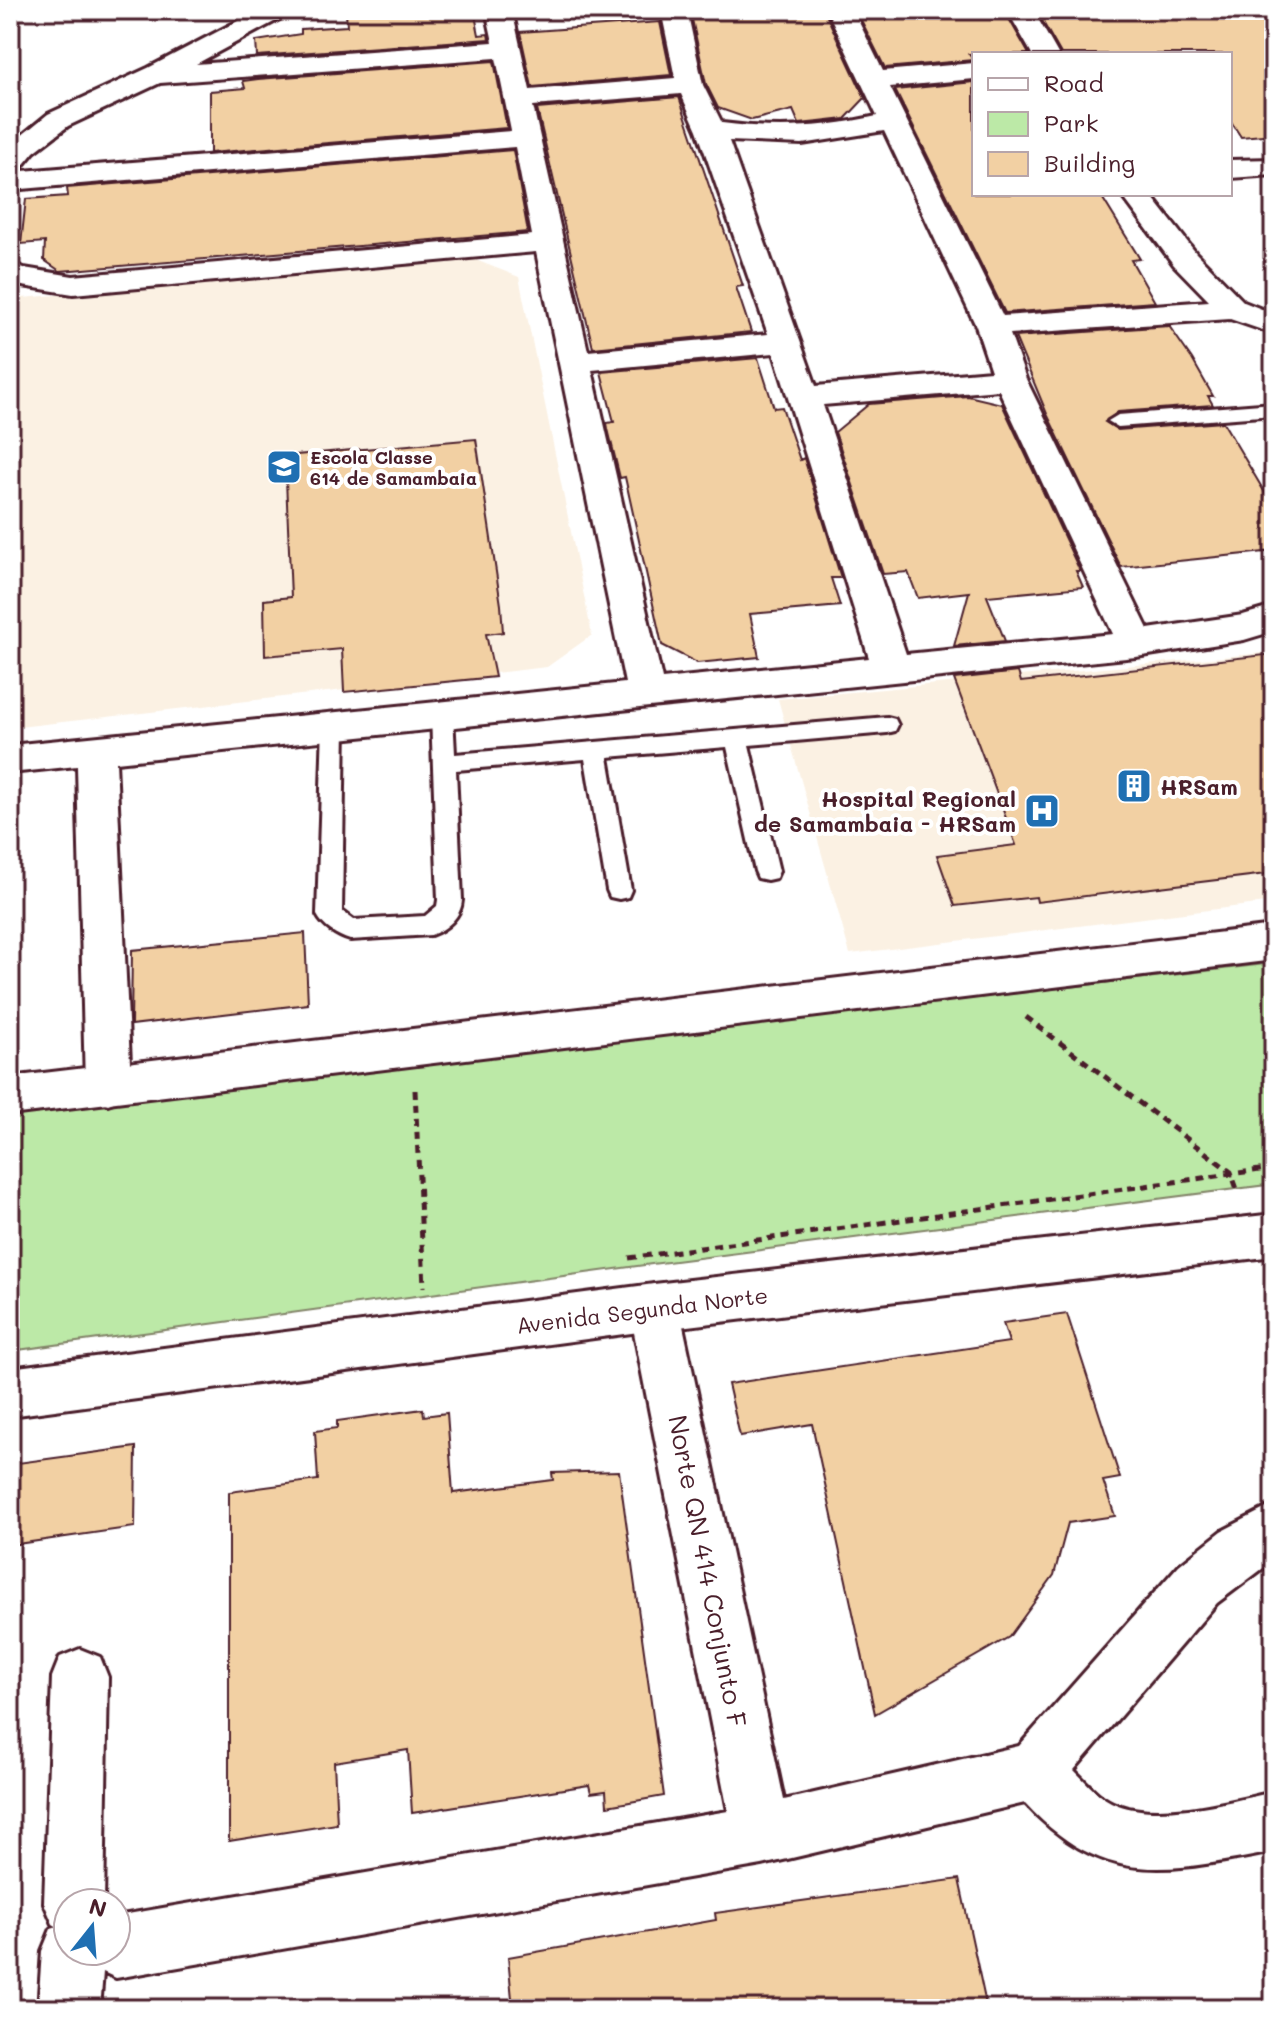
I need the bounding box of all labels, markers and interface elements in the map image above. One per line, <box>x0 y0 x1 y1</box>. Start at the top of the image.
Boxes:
legend <box>972 52 1232 196</box>
text: Road <box>1044 67 1104 98</box>
text: Park <box>1044 107 1098 138</box>
text: Building <box>1044 147 1135 178</box>
place label: Escola Classe 614 de Samambaia <box>310 445 477 490</box>
school or university icon: Escola Classe 614 de Samambaia <box>265 448 303 486</box>
building icon: HRSam <box>1115 767 1153 805</box>
place label: HRSam <box>1160 772 1238 801</box>
place label: Hospital Regional de Samambaia - HRSam <box>754 784 1016 838</box>
hospital icon: Hospital Regional de Samambaia - HRSam <box>1023 792 1061 830</box>
street label: Avenida Segunda Norte <box>515 1280 769 1340</box>
street label: Norte QN 414 Conjunto F <box>661 1412 755 1730</box>
north arrow <box>52 1887 132 1967</box>
text: N <box>86 1891 110 1924</box>

